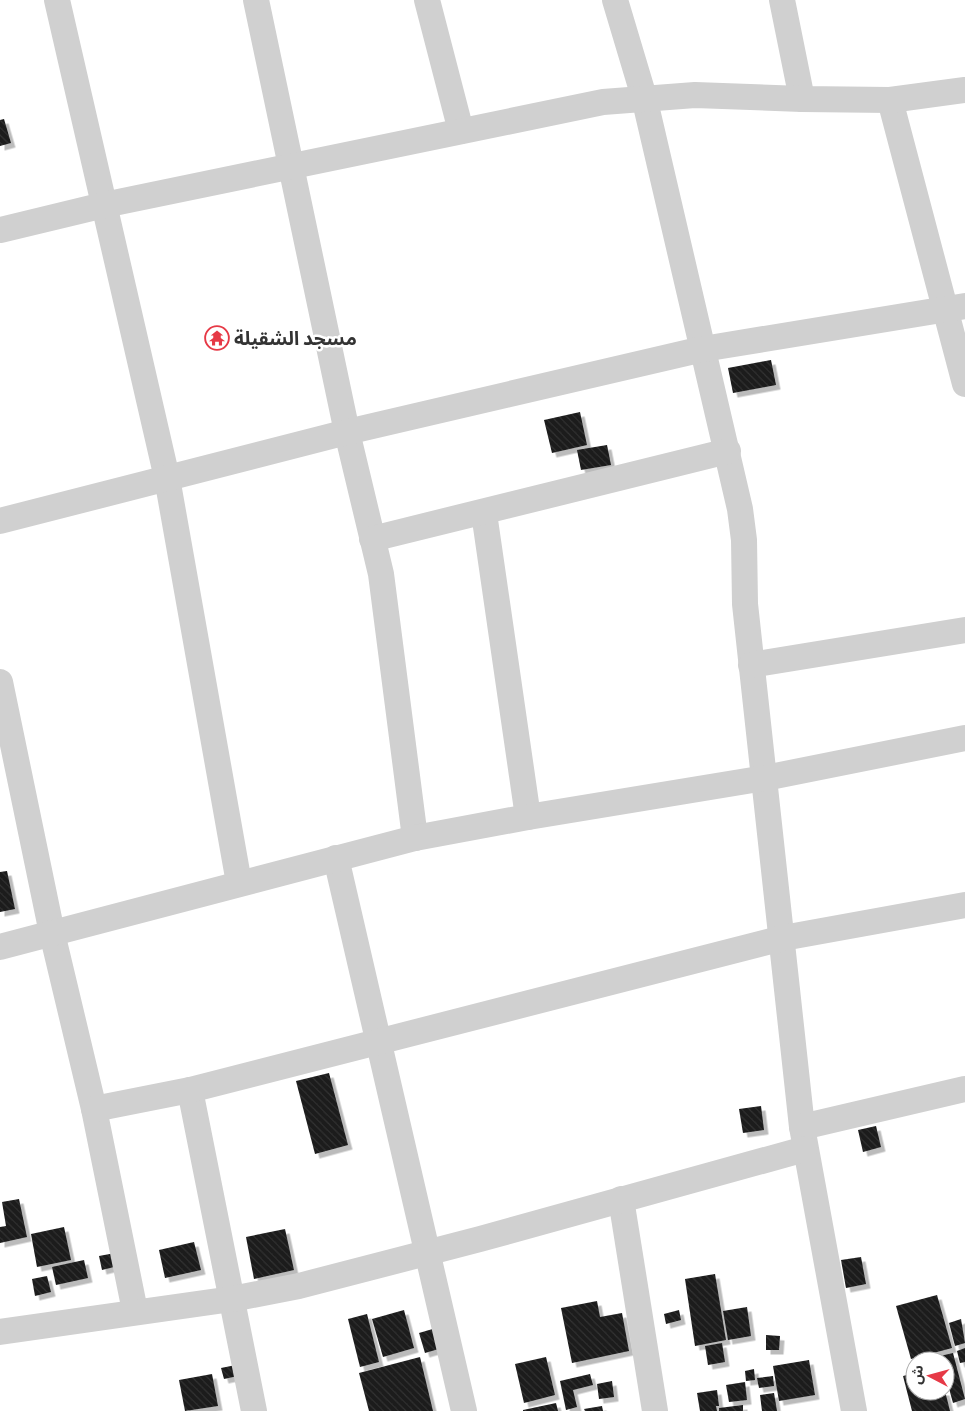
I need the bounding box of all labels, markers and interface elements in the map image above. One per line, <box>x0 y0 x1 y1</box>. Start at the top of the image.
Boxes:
temple icon: مسجد الشقيلة <box>204 325 230 351</box>
place label: مسجد الشقيلة <box>234 326 357 350</box>
north arrow <box>905 1351 955 1401</box>
text: ش <box>907 1364 927 1385</box>

